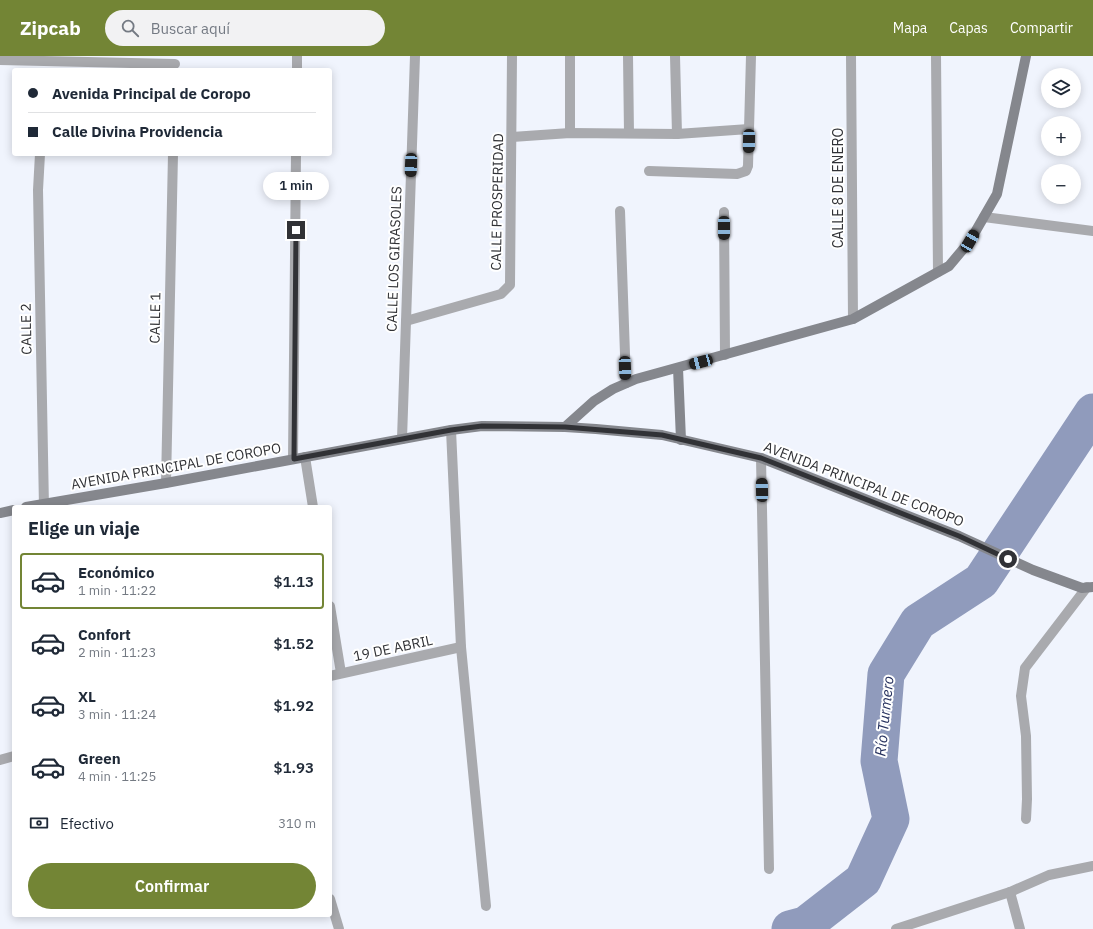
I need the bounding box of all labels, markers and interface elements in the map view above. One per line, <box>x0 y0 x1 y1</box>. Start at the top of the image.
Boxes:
search box <box>105 10 385 46</box>
text: Zipcab <box>20 16 81 40</box>
icon: search <box>119 17 141 39</box>
text: Buscar aquí <box>151 19 230 38</box>
text: Mapa <box>893 19 927 37</box>
text: Capas <box>949 19 988 37</box>
text: Compartir <box>1010 19 1073 37</box>
map controls <box>1041 68 1081 204</box>
button: layers <box>1041 68 1081 108</box>
text: Avenida Principal de Coropo <box>52 84 251 103</box>
button: + <box>1041 116 1081 156</box>
text: Calle Divina Providencia <box>52 122 223 141</box>
street label: CALLE 8 DE ENERO <box>829 128 847 248</box>
car <box>743 129 755 153</box>
street label: CALLE PROSPERIDAD <box>487 133 507 271</box>
car <box>405 153 417 177</box>
button: − <box>1041 164 1081 204</box>
callout: 1 min <box>263 172 329 200</box>
text: 1 min <box>279 177 313 194</box>
street label: CALLE LOS GIRASOLES <box>382 186 406 332</box>
car <box>718 216 730 240</box>
route end <box>287 221 305 239</box>
car <box>959 228 981 254</box>
street label: CALLE 1 <box>146 292 164 344</box>
street label: CALLE 2 <box>17 303 35 355</box>
car <box>688 353 714 371</box>
car <box>619 356 631 380</box>
street label: AVENIDA PRINCIPAL DE COROPO <box>761 437 967 531</box>
street label: AVENIDA PRINCIPAL DE COROPO <box>70 439 282 493</box>
car <box>756 478 768 502</box>
text: Elige un viaje <box>28 517 140 540</box>
route start <box>999 550 1017 568</box>
icon: car <box>30 563 66 599</box>
text: Económico <box>78 563 154 582</box>
text: $1.13 <box>274 572 314 591</box>
text: 1 min · 11:22 <box>78 582 156 599</box>
icon: car <box>30 625 66 661</box>
text: Confort <box>78 625 131 644</box>
street label: 19 DE ABRIL <box>352 631 434 665</box>
text: $1.52 <box>274 634 314 653</box>
text: 2 min · 11:23 <box>78 644 156 661</box>
water label: Río Turmero <box>870 675 898 757</box>
icon: car <box>30 687 66 723</box>
text: XL <box>78 687 96 706</box>
text: $1.92 <box>274 696 314 715</box>
text: 3 min · 11:24 <box>78 706 156 723</box>
icon: car <box>30 749 66 785</box>
text: Green <box>78 749 121 768</box>
text: $1.93 <box>274 758 314 777</box>
text: 4 min · 11:25 <box>78 768 156 785</box>
icon: cash <box>28 812 50 834</box>
text: Efectivo <box>60 814 114 833</box>
text: 310 m <box>278 815 316 832</box>
button: Confirmar <box>28 863 316 909</box>

